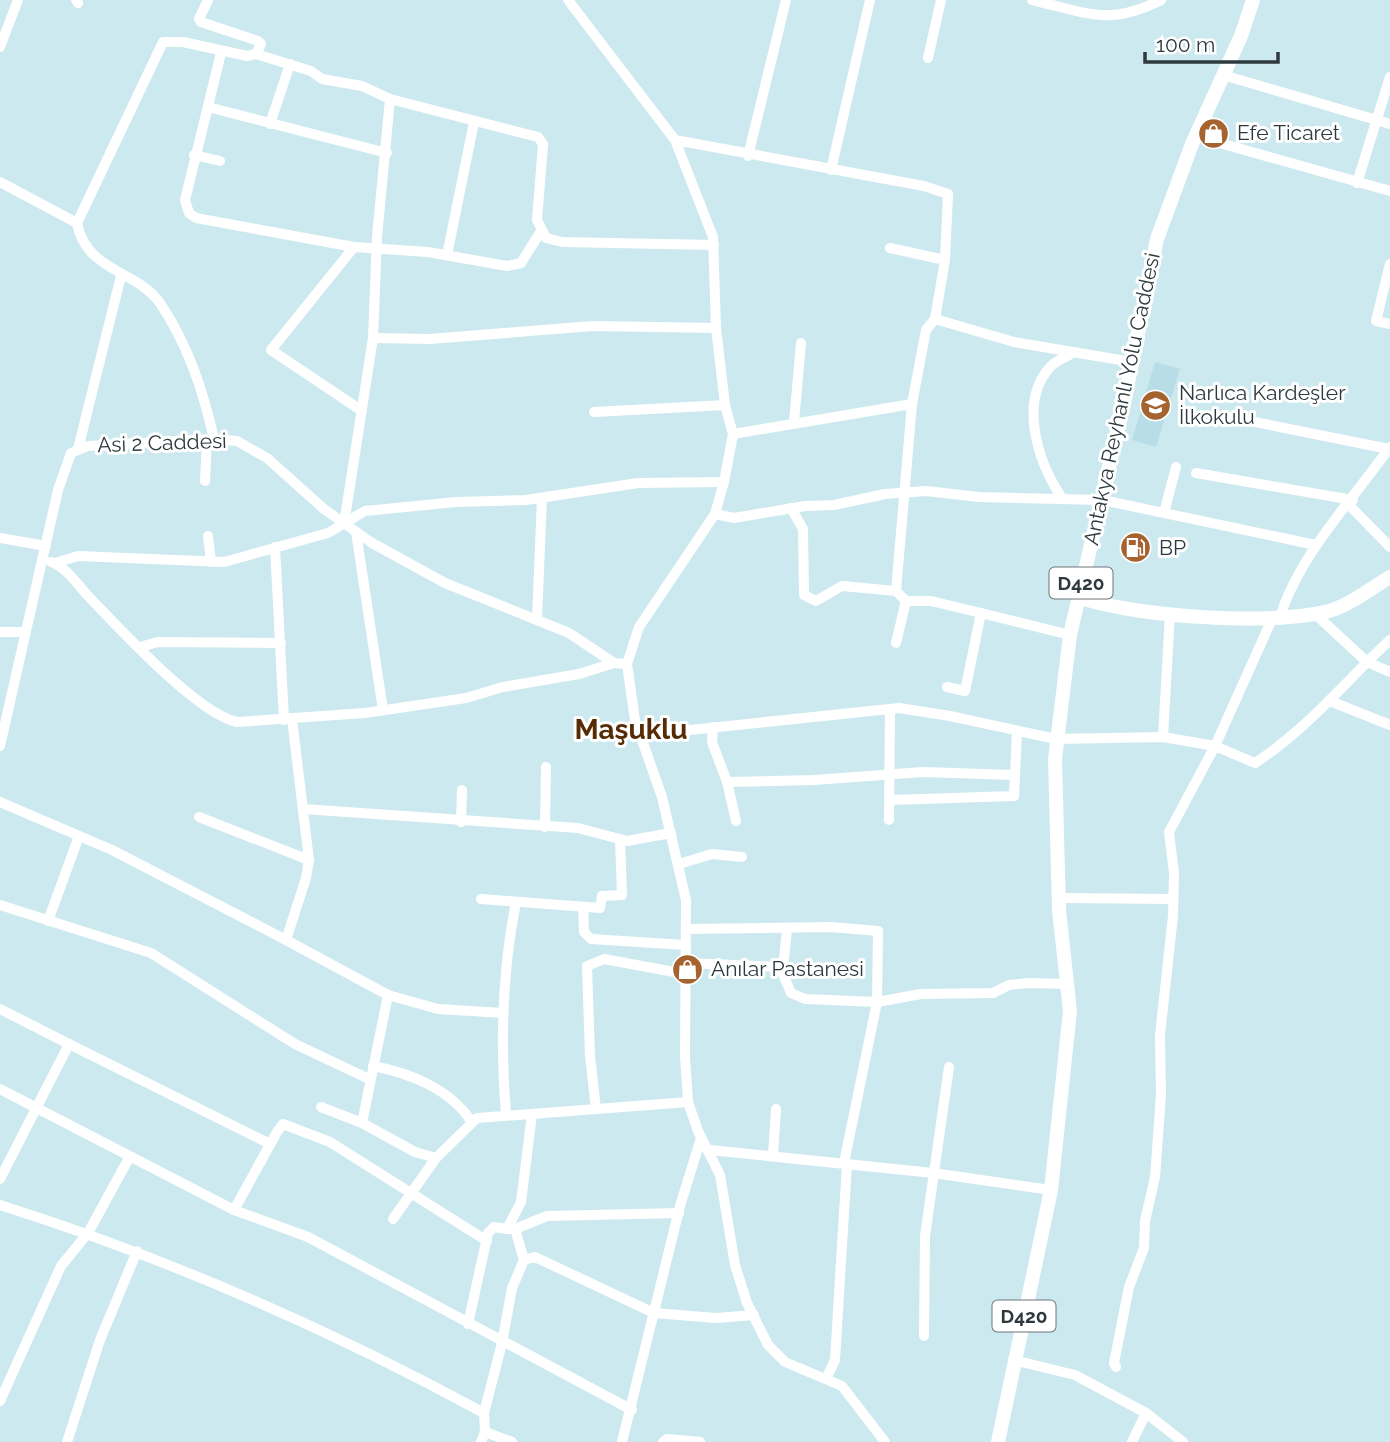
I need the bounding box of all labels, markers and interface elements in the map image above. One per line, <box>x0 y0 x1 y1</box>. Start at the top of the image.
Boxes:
scale bar <box>1145 21 1278 65</box>
text: 100 m <box>1156 32 1215 57</box>
shop icon: Efe Ticaret <box>1197 116 1231 150</box>
place label: Efe Ticaret <box>1237 120 1340 145</box>
street label: Antakya Reyhanlı Yolu Caddesi <box>1078 250 1165 547</box>
place label: Narlıca Kardeşler İlkokulu <box>1179 380 1346 429</box>
school or university icon: Narlıca Kardeşler İlkokulu <box>1139 388 1173 422</box>
street label: Asi 2 Caddesi <box>97 428 227 457</box>
fuel station icon: BP <box>1119 531 1153 565</box>
place label: BP <box>1159 535 1186 560</box>
road number: D420 <box>1050 568 1112 598</box>
district label: Maşuklu <box>574 713 688 746</box>
shop icon: Anılar Pastanesi <box>671 952 705 986</box>
place label: Anılar Pastanesi <box>711 956 864 981</box>
road number: D420 <box>992 1300 1056 1332</box>

